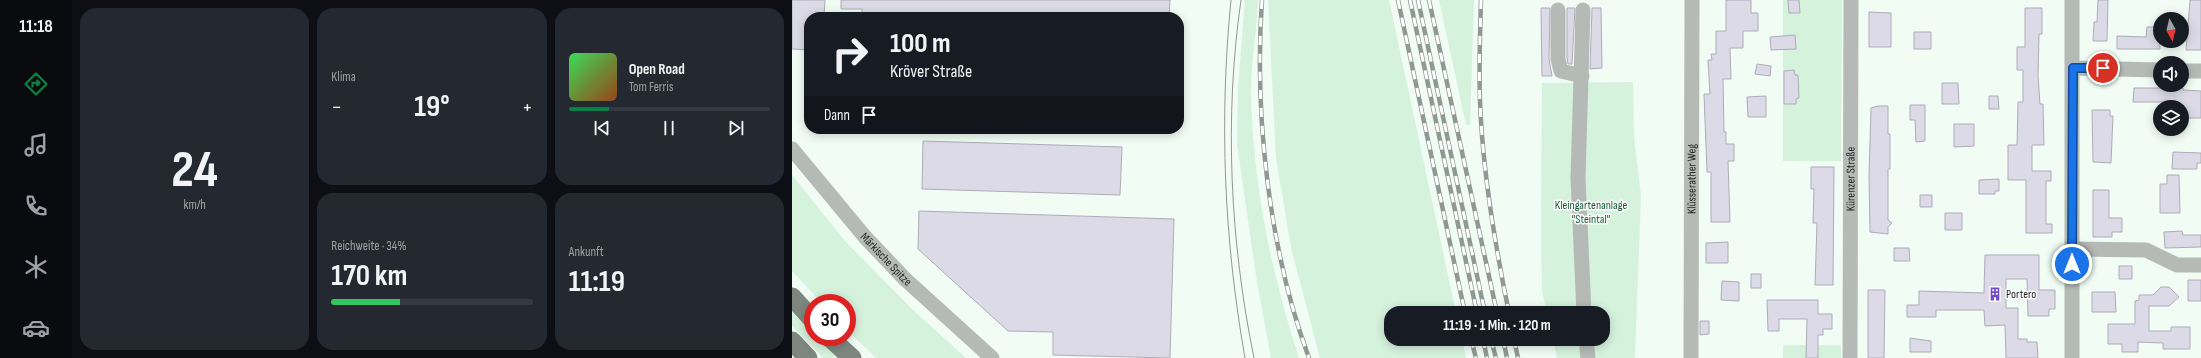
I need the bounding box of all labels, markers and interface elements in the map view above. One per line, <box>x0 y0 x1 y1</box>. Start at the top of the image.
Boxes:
north arrow <box>2153 12 2189 48</box>
map controls <box>2153 12 2189 136</box>
text: 11:18 <box>19 16 53 37</box>
text: 100 m <box>890 27 951 60</box>
icon: right <box>824 28 876 80</box>
pin <box>2086 51 2120 85</box>
button: sound <box>2153 56 2189 92</box>
icon: arrive <box>2092 57 2114 79</box>
text: Open Road <box>629 60 685 79</box>
text: Kröver Straße <box>890 61 972 82</box>
text: Klima <box>331 69 356 85</box>
icon: directions <box>22 70 50 98</box>
text: Tom Ferris <box>629 79 673 95</box>
text: 19° <box>414 89 450 125</box>
text: − <box>331 94 342 121</box>
text: + <box>522 94 533 121</box>
button: layers <box>2153 100 2189 136</box>
icon: arrive <box>858 104 880 126</box>
text: Dann <box>824 106 850 125</box>
icon: previous <box>591 117 613 139</box>
icon: pause <box>658 117 680 139</box>
icon: next <box>725 117 747 139</box>
icon: music <box>22 131 50 159</box>
text: 24 <box>171 139 218 202</box>
street label: Klüsserather Weg <box>1684 144 1699 214</box>
street label: Kürenzer Straße <box>1843 147 1858 211</box>
icon: phone <box>22 192 50 220</box>
text: km/h <box>183 197 206 213</box>
park label: Kleingartenanlage "Steintal" <box>1555 198 1627 227</box>
street label: Märkische Spitze <box>857 229 915 289</box>
text: Reichweite · 34% <box>331 238 407 254</box>
position arrow <box>2051 243 2093 285</box>
text: Ankunft <box>569 244 604 260</box>
icon: climate <box>22 253 50 281</box>
text: 170 km <box>331 258 407 294</box>
text: 11:19 <box>569 264 625 300</box>
building icon: Portero <box>1987 286 2003 302</box>
place label: Portero <box>2006 287 2036 302</box>
speed limit sign: 30 <box>804 294 856 346</box>
icon: car <box>22 314 50 342</box>
text: 11:19 · 1 Min. · 120 m <box>1443 316 1551 335</box>

